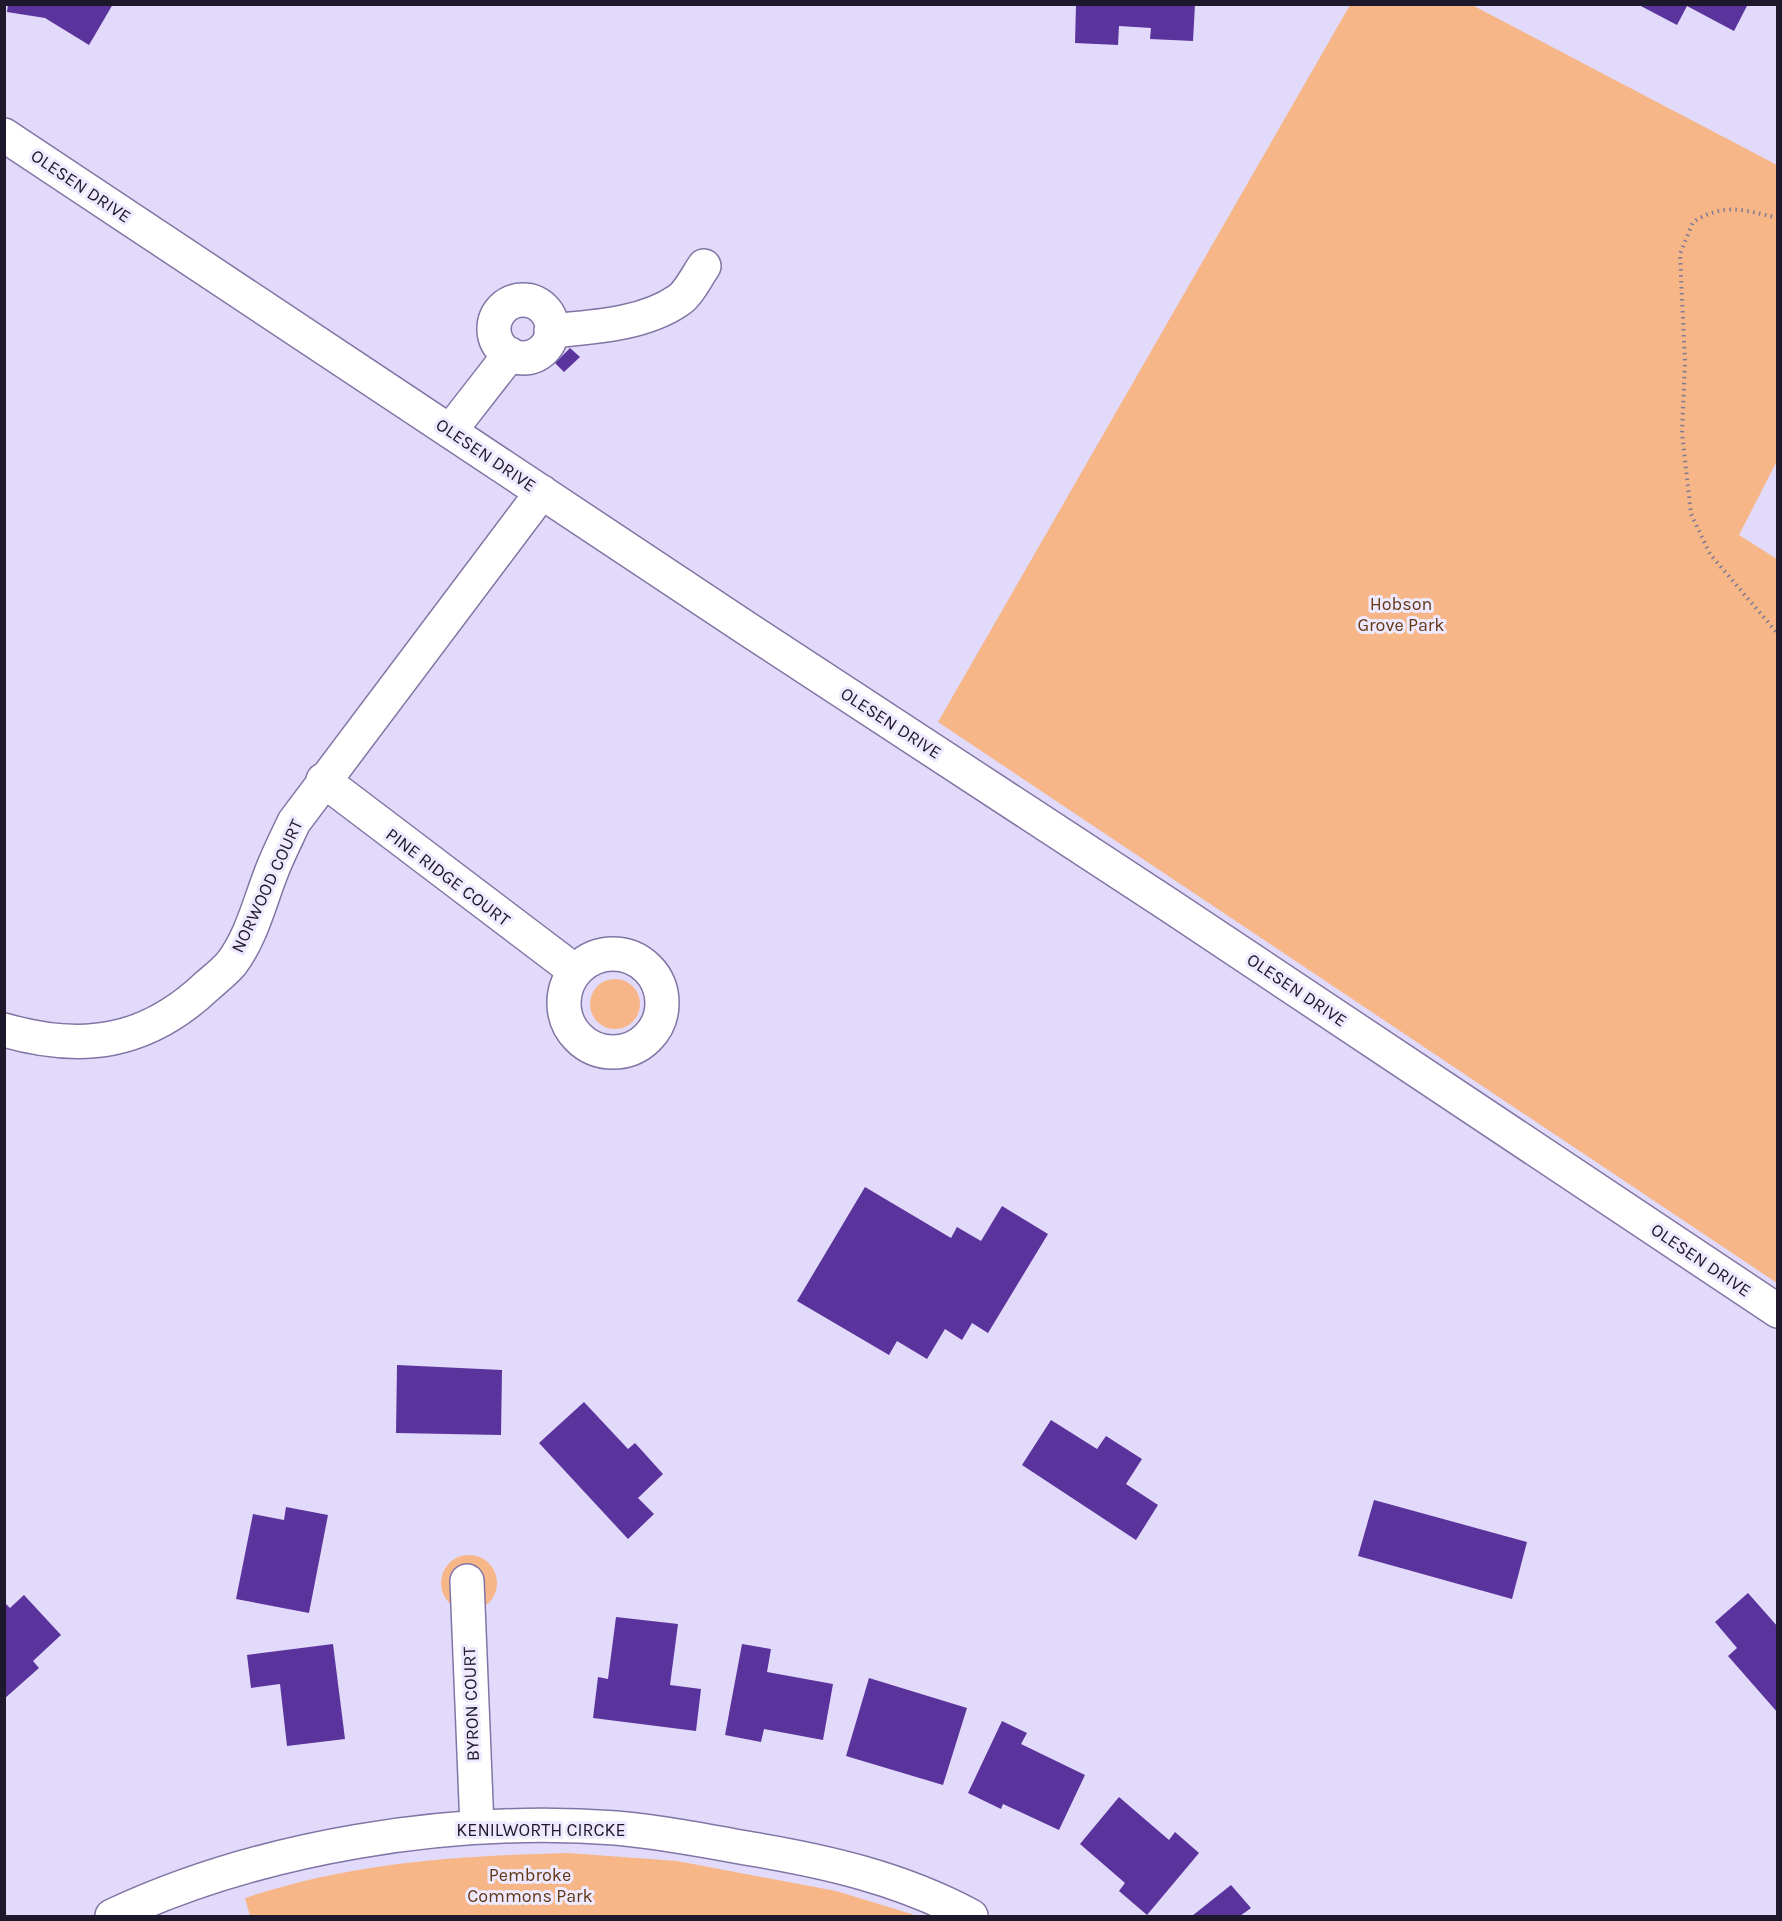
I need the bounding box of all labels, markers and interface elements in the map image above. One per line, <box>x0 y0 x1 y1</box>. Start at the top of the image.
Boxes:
street label: OLESEN DRIVE <box>27 144 135 228</box>
street label: OLESEN DRIVE <box>432 413 540 497</box>
park label: Hobson Grove Park <box>1357 593 1445 636</box>
street label: OLESEN DRIVE <box>836 682 946 764</box>
street label: NORWOOD COURT <box>226 816 308 956</box>
street label: PINE RIDGE COURT <box>381 823 515 931</box>
street label: OLESEN DRIVE <box>1243 948 1351 1032</box>
street label: OLESEN DRIVE <box>1647 1218 1755 1302</box>
street label: BYRON COURT <box>458 1646 484 1762</box>
street label: KENILWORTH CIRCKE <box>456 1819 626 1841</box>
park label: Pembroke Commons Park <box>467 1864 593 1907</box>

